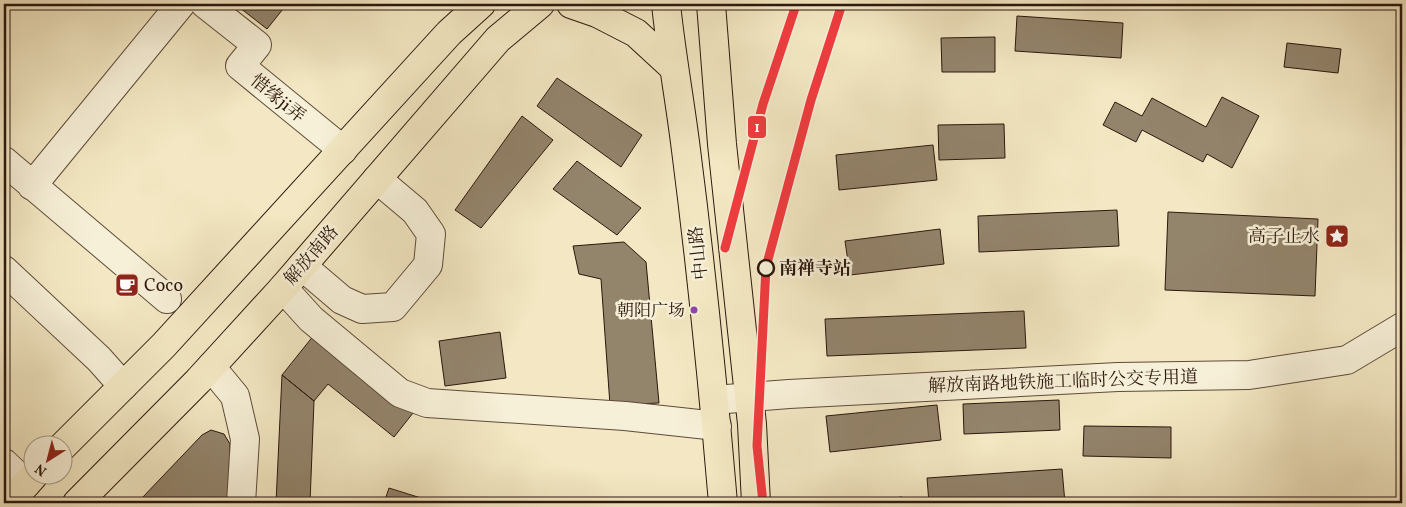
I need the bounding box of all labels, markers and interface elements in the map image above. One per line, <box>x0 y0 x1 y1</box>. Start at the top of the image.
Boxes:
street label: 惜缘ji弄 <box>244 69 310 129</box>
line badge: 1 <box>747 115 767 139</box>
text: 1 <box>754 119 760 138</box>
street label: 解放南路 <box>279 221 345 291</box>
place icon: 高子止水 <box>1324 223 1350 249</box>
street label: 中山路 <box>684 225 715 281</box>
place label: 高子止水 <box>1248 225 1320 250</box>
place label: 南禅寺站 <box>779 257 851 282</box>
marker: 南禅寺站 <box>757 259 775 277</box>
cafe icon: Coco <box>114 272 140 298</box>
place label: Coco <box>144 274 183 299</box>
place label: 朝阳广场 <box>617 300 685 323</box>
marker: 朝阳广场 <box>689 305 699 315</box>
street label: 解放南路地铁施工临时公交专用道 <box>928 365 1198 400</box>
north arrow <box>22 434 72 484</box>
text: N <box>32 459 51 480</box>

